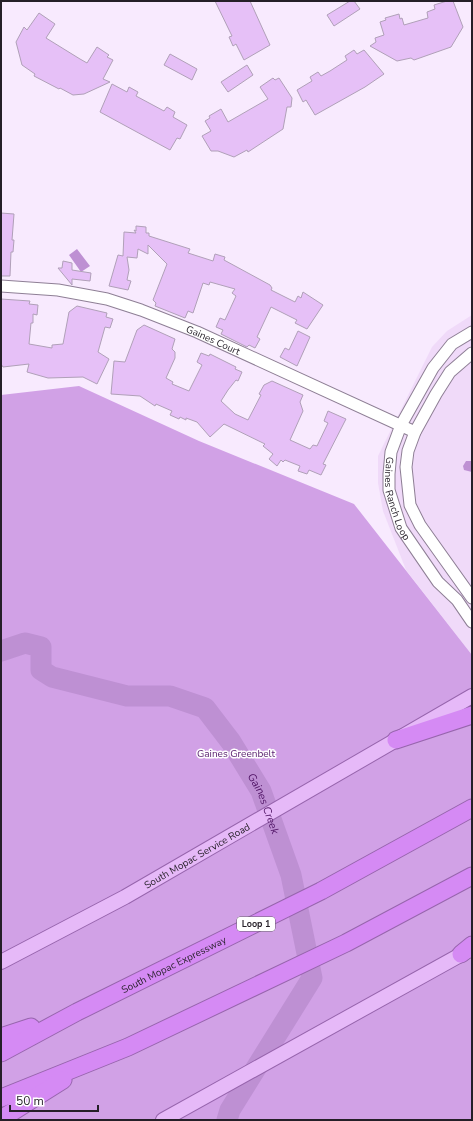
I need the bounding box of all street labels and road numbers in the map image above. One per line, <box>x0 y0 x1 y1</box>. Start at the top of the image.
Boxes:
street label: Gaines Court <box>184 322 243 359</box>
street label: Gaines Ranch Loop <box>381 456 413 543</box>
street label: South Mopac Service Road <box>142 820 253 892</box>
road number: Loop 1 <box>237 917 275 931</box>
street label: South Mopac Expressway <box>119 933 230 997</box>

